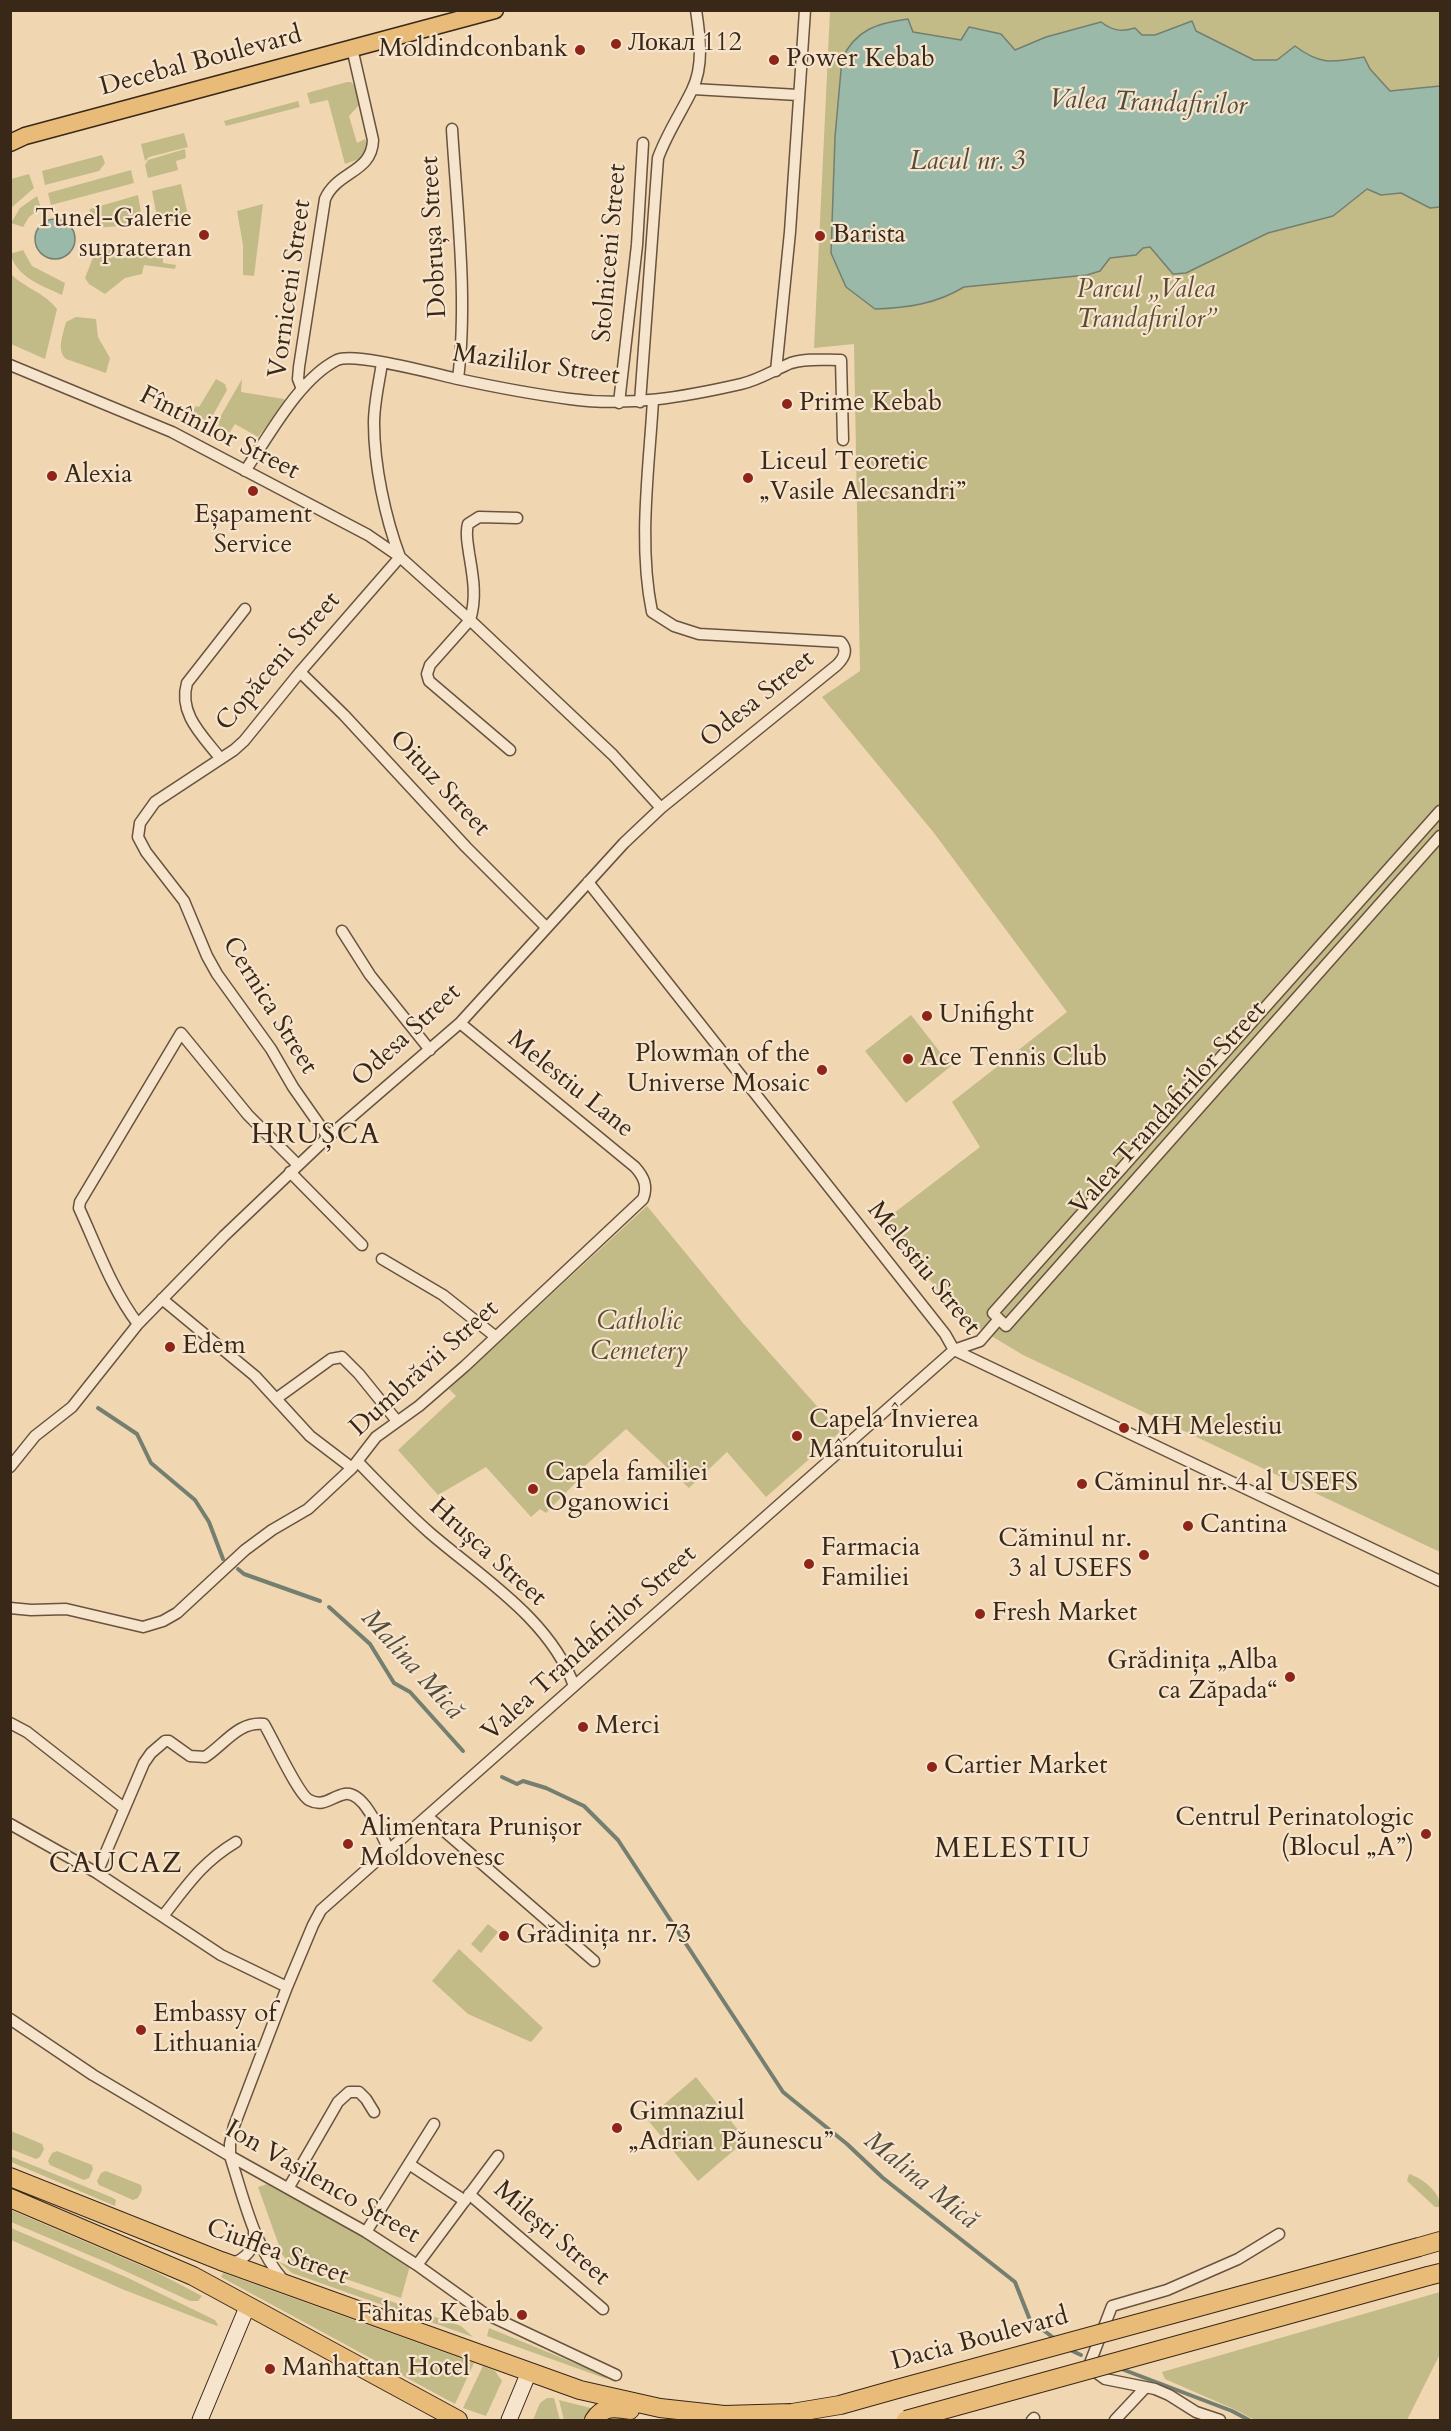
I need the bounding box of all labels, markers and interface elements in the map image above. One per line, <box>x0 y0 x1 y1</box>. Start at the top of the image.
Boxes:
street label: Decebal Boulevard <box>97 20 305 104</box>
place label: Локал 112 <box>628 28 742 60</box>
place label: Moldindconbank <box>379 34 568 66</box>
marker: Локал 112 <box>609 37 623 51</box>
marker: Moldindconbank <box>573 43 587 57</box>
place label: Power Kebab <box>786 44 935 76</box>
marker: Power Kebab <box>767 53 781 67</box>
water label: Valea Trandafirilor <box>1048 84 1248 124</box>
water label: Lacul nr. 3 <box>910 147 1024 179</box>
street label: Dobrușa Street <box>415 155 455 319</box>
street label: Stolniceni Street <box>588 162 634 344</box>
street label: Vorniceni Street <box>263 198 319 380</box>
place label: Tunel-Galerie suprateran <box>35 204 192 266</box>
place label: Barista <box>832 220 906 252</box>
marker: Tunel-Galerie suprateran <box>197 228 211 242</box>
marker: Barista <box>813 229 827 243</box>
park label: Parcul „Valea Trandafirilor” <box>1077 275 1215 336</box>
street label: Mazililor Street <box>451 339 621 393</box>
street label: Fîntînilor Street <box>134 380 304 488</box>
place label: Prime Kebab <box>799 388 942 420</box>
marker: Prime Kebab <box>780 397 794 411</box>
place label: Liceul Teoretic „Vasile Alecsandri” <box>760 447 966 508</box>
place label: Alexia <box>64 460 132 492</box>
marker: Alexia <box>45 469 59 483</box>
marker: Liceul Teoretic „Vasile Alecsandri” <box>741 471 755 485</box>
marker: Eșapament Service <box>246 484 260 498</box>
place label: Eșapament Service <box>194 500 312 562</box>
street label: Copăceni Street <box>210 586 348 738</box>
street label: Odesa Street <box>695 645 821 755</box>
street label: Oituz Street <box>382 725 496 843</box>
street label: Cernica Street <box>214 932 324 1080</box>
street label: Odesa Street <box>346 978 468 1094</box>
street label: Valea Trandafirilor Street <box>1064 995 1274 1223</box>
place label: Unifight <box>939 1000 1034 1032</box>
marker: Unifight <box>920 1009 934 1023</box>
street label: Melestiu Lane <box>500 1025 640 1145</box>
place label: Plowman of the Universe Mosaic <box>627 1039 810 1100</box>
place label: Ace Tennis Club <box>920 1043 1107 1075</box>
marker: Ace Tennis Club <box>901 1052 915 1066</box>
marker: Plowman of the Universe Mosaic <box>815 1063 829 1077</box>
district label: HRUȘCA <box>251 1120 381 1154</box>
street label: Melestiu Street <box>860 1196 986 1342</box>
street label: Dumbrăvii Street <box>344 1294 506 1444</box>
park label: Catholic Cemetery <box>590 1307 688 1368</box>
place label: Edem <box>182 1331 246 1363</box>
marker: Edem <box>163 1340 177 1354</box>
place label: Capela Învierea Mântuitorului <box>809 1405 979 1466</box>
place label: MH Melestiu <box>1136 1412 1282 1444</box>
marker: MH Melestiu <box>1117 1421 1131 1435</box>
marker: Capela Învierea Mântuitorului <box>790 1429 804 1443</box>
place label: Capela familiei Oganowici <box>545 1458 708 1520</box>
place label: Căminul nr. 4 al USEFS <box>1094 1468 1358 1500</box>
marker: Căminul nr. 4 al USEFS <box>1075 1477 1089 1491</box>
marker: Capela familiei Oganowici <box>526 1482 540 1496</box>
street label: Hrușca Street <box>422 1492 552 1614</box>
place label: Cantina <box>1200 1510 1287 1542</box>
marker: Cantina <box>1181 1519 1195 1533</box>
place label: Căminul nr. 3 al USEFS <box>998 1524 1132 1586</box>
place label: Farmacia Familiei <box>821 1533 920 1594</box>
street label: Valea Trandafirilor Street <box>476 1539 704 1749</box>
marker: Căminul nr. 3 al USEFS <box>1137 1548 1151 1562</box>
marker: Farmacia Familiei <box>802 1557 816 1571</box>
place label: Fresh Market <box>992 1598 1137 1630</box>
water label: Malina Mică <box>353 1603 469 1727</box>
marker: Fresh Market <box>973 1607 987 1621</box>
place label: Grădinița „Alba ca Zăpada“ <box>1107 1646 1278 1708</box>
marker: Grădinița „Alba ca Zăpada“ <box>1283 1670 1297 1684</box>
place label: Merci <box>595 1711 660 1743</box>
marker: Merci <box>576 1720 590 1734</box>
place label: Cartier Market <box>944 1751 1108 1783</box>
marker: Cartier Market <box>925 1760 939 1774</box>
place label: Centrul Perinatologic (Blocul „A”) <box>1175 1803 1414 1864</box>
place label: Alimentara Prunișor Moldovenesc <box>360 1813 582 1874</box>
marker: Centrul Perinatologic (Blocul „A”) <box>1419 1827 1433 1841</box>
district label: MELESTIU <box>935 1834 1091 1868</box>
marker: Alimentara Prunișor Moldovenesc <box>341 1837 355 1851</box>
district label: CAUCAZ <box>49 1849 183 1883</box>
place label: Grădinița nr. 73 <box>516 1920 691 1952</box>
marker: Grădinița nr. 73 <box>497 1929 511 1943</box>
place label: Embassy of Lithuania <box>153 1999 276 2060</box>
marker: Embassy of Lithuania <box>134 2023 148 2037</box>
place label: Gimnaziul „Adrian Păunescu” <box>629 2097 833 2158</box>
street label: Ion Vasilenco Street <box>219 2115 425 2251</box>
marker: Gimnaziul „Adrian Păunescu” <box>610 2121 624 2135</box>
water label: Malina Mică <box>856 2125 984 2237</box>
street label: Milești Street <box>486 2175 616 2293</box>
street label: Ciuflea Street <box>202 2213 352 2293</box>
place label: Fahitas Kebab <box>357 2299 510 2331</box>
street label: Dacia Boulevard <box>888 2301 1072 2379</box>
marker: Fahitas Kebab <box>515 2308 529 2322</box>
place label: Manhattan Hotel <box>282 2353 470 2385</box>
marker: Manhattan Hotel <box>263 2362 277 2376</box>

